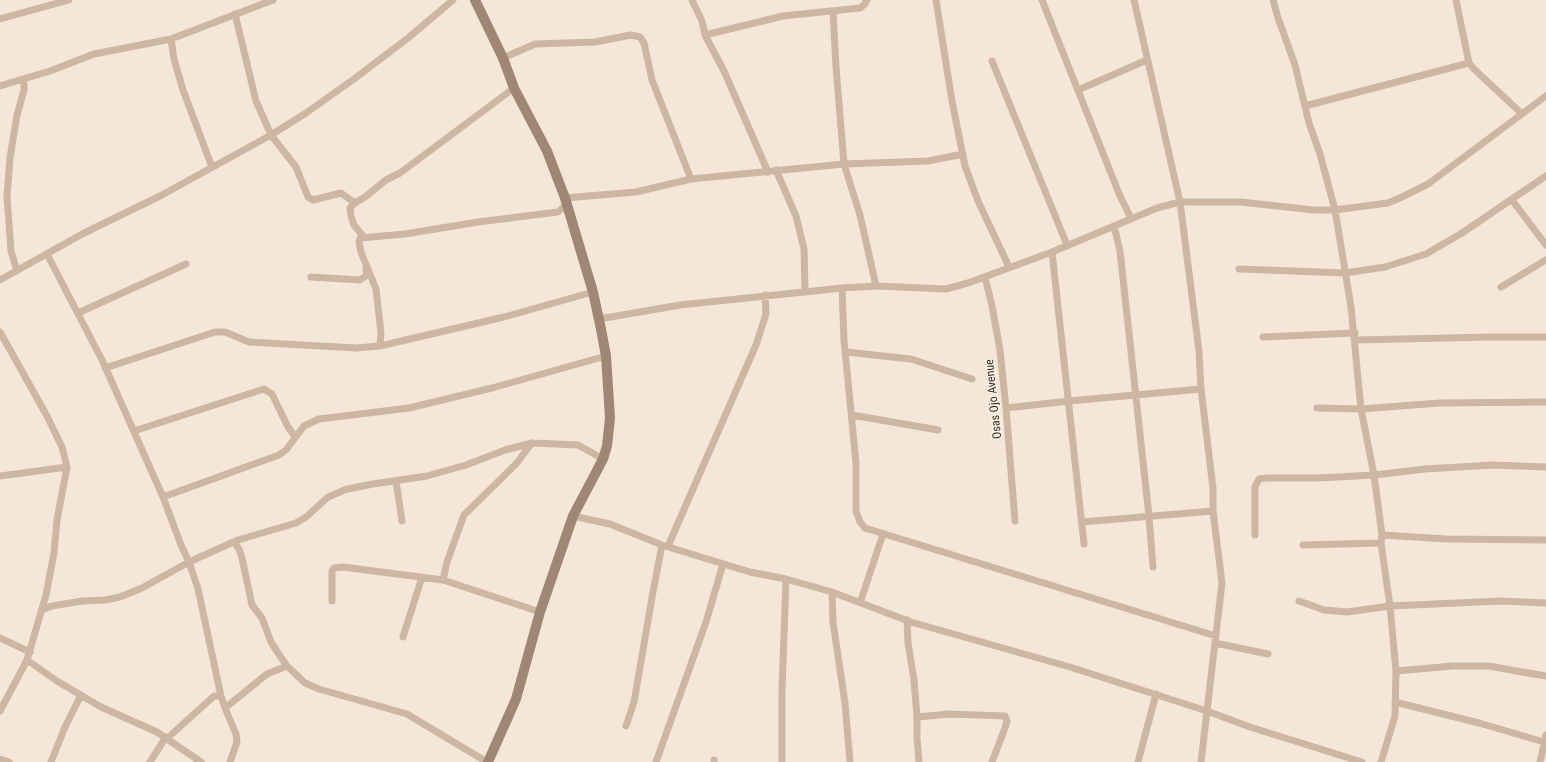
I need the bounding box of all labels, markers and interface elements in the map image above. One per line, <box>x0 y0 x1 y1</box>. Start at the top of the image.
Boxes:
street label: Osas Ojo Avenue <box>983 359 1005 439</box>

